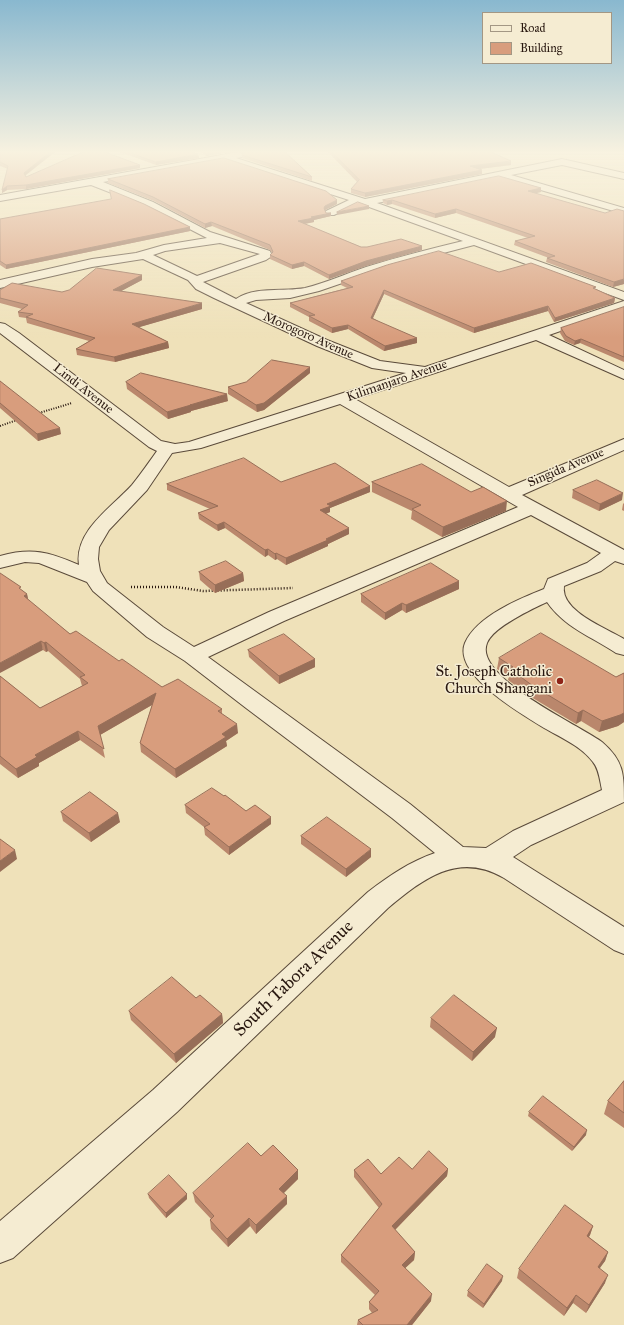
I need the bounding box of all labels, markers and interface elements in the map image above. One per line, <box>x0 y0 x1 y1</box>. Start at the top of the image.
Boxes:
legend <box>482 12 612 64</box>
text: Road <box>520 21 546 35</box>
text: Building <box>520 41 562 55</box>
street label: Morogoro Avenue <box>260 309 356 363</box>
street label: Kilimanjaro Avenue <box>345 356 449 406</box>
street label: Lindi Avenue <box>50 361 116 417</box>
street label: Singida Avenue <box>525 445 607 491</box>
place label: St. Joseph Catholic Church Shangani <box>435 663 552 698</box>
marker: St. Joseph Catholic Church Shangani <box>555 676 565 686</box>
street label: South Tabora Avenue <box>230 916 358 1042</box>

